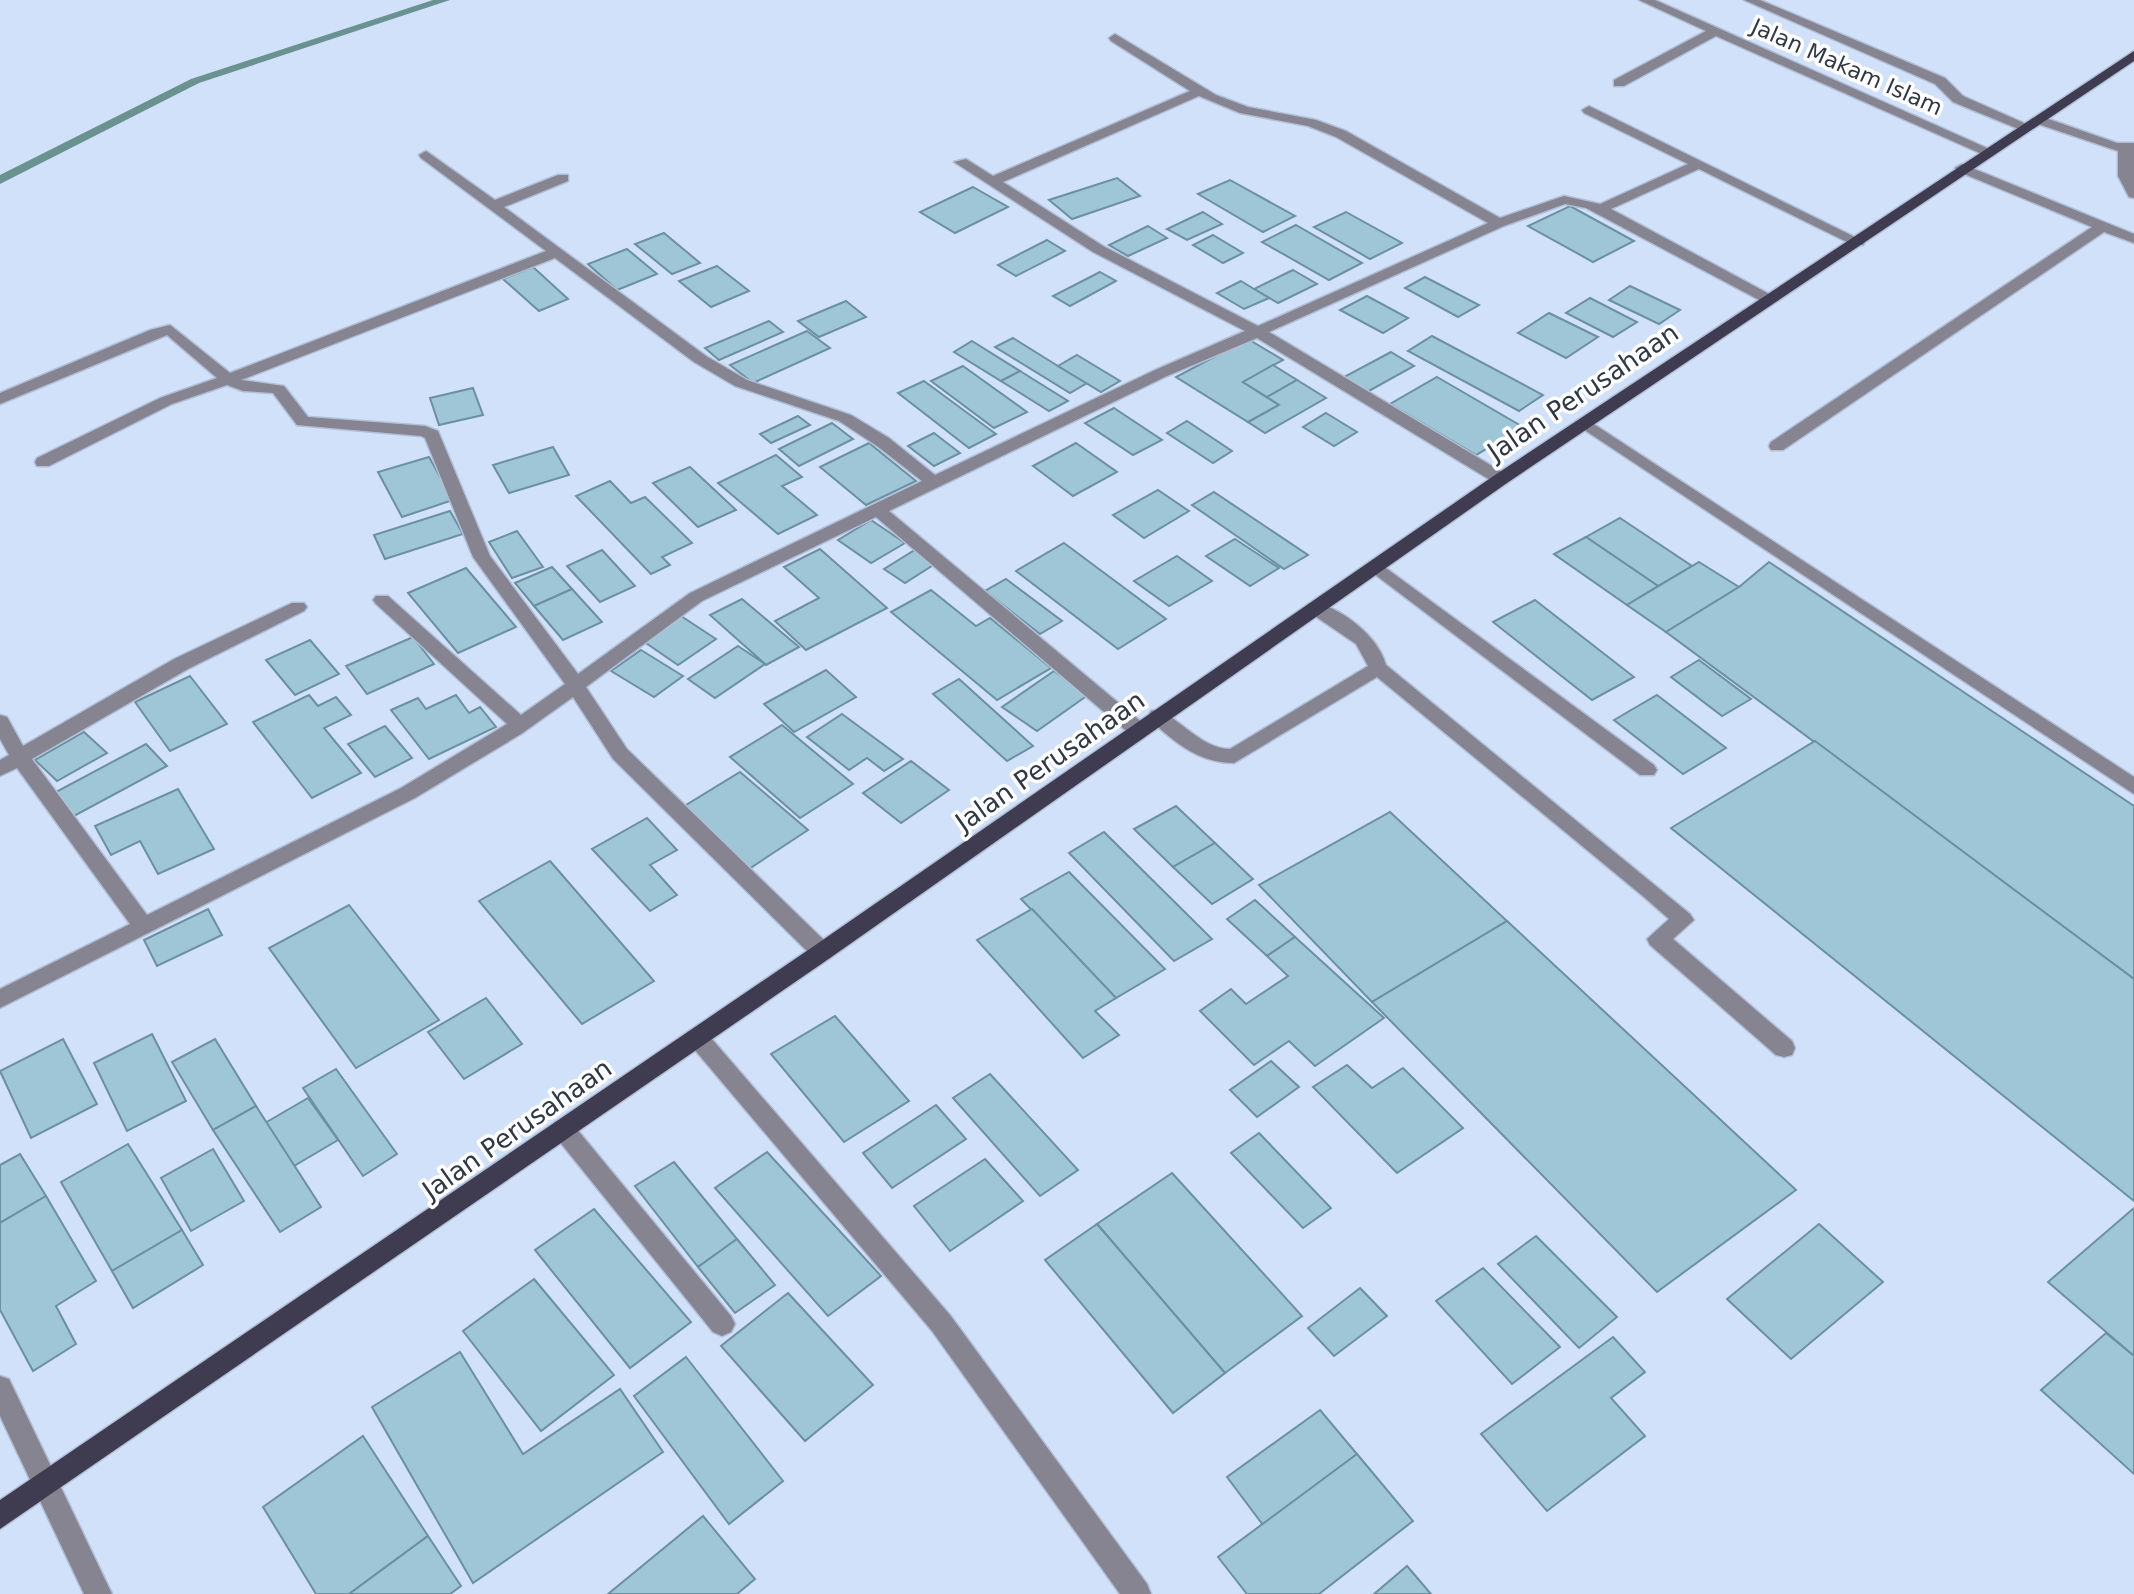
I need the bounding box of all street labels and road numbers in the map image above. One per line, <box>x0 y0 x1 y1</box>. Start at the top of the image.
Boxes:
street label: Jalan Makam Islam <box>1746 13 1946 120</box>
street label: Jalan Perusahaan <box>1480 317 1684 468</box>
street label: Jalan Perusahaan <box>948 685 1150 839</box>
street label: Jalan Perusahaan <box>415 1053 617 1207</box>

